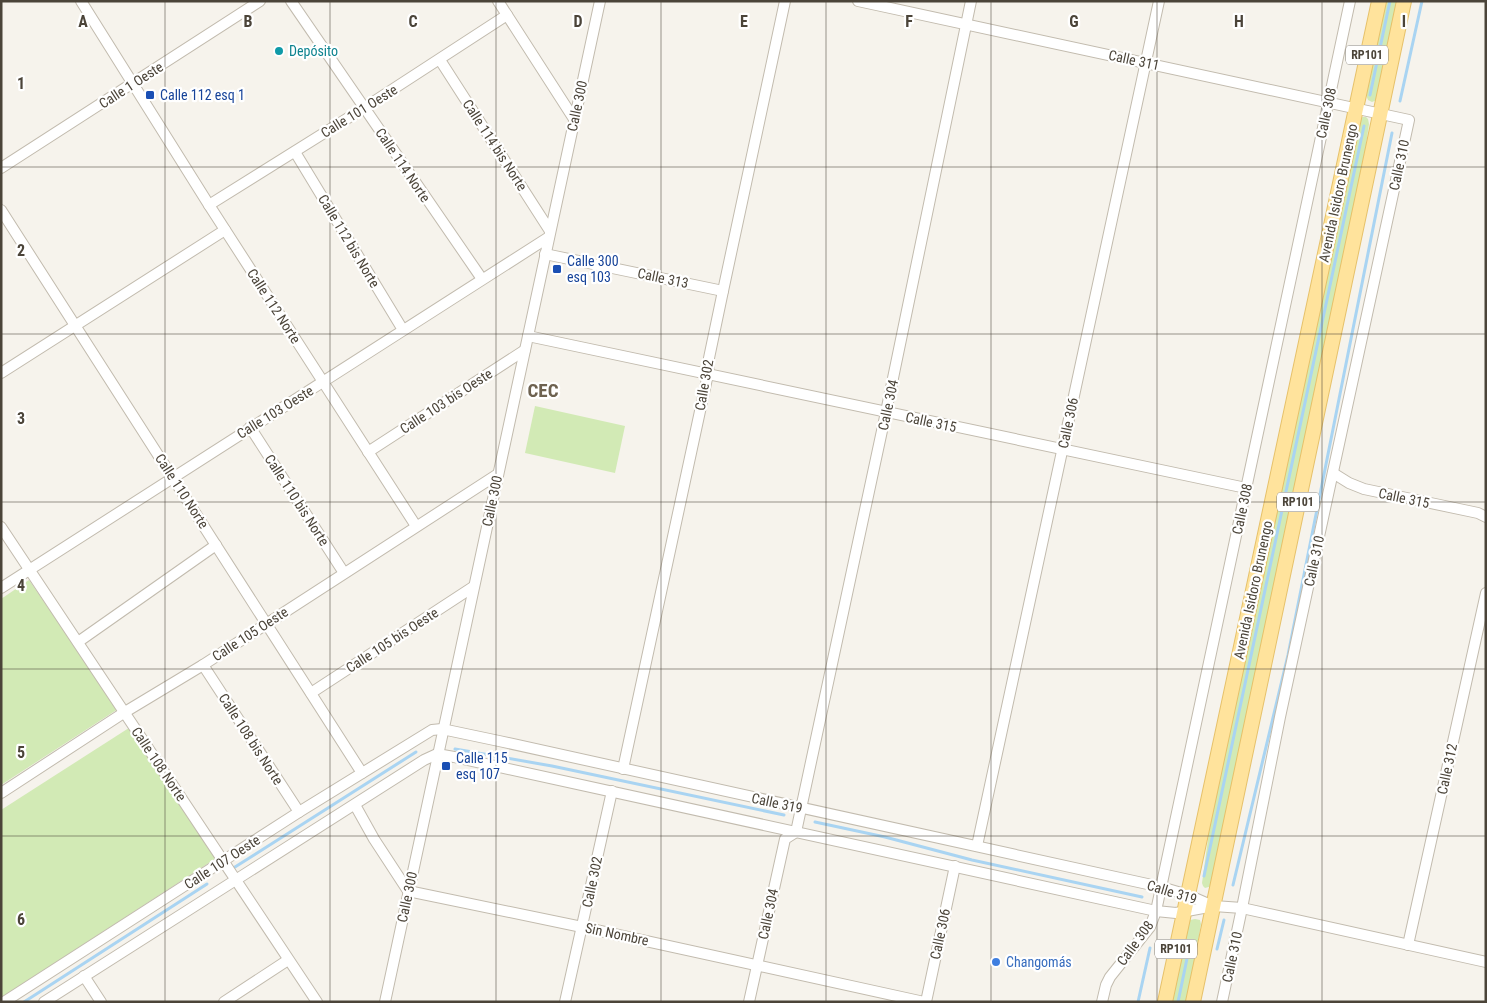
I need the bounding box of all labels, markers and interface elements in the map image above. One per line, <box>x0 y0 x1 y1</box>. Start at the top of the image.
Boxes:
text: A <box>78 12 88 31</box>
text: B <box>244 12 253 31</box>
text: C <box>408 12 418 31</box>
text: D <box>573 12 583 31</box>
text: E <box>740 12 748 31</box>
text: F <box>905 12 913 31</box>
text: G <box>1069 12 1079 31</box>
text: H <box>1234 12 1244 31</box>
text: I <box>1402 12 1406 31</box>
place label: Depósito <box>289 43 338 59</box>
marker: Depósito <box>273 45 285 57</box>
road number: RP101 <box>1346 46 1388 64</box>
street label: Calle 311 <box>1107 47 1161 73</box>
street label: Calle 1 Oeste <box>96 58 166 112</box>
text: 1 <box>17 74 25 93</box>
street label: Calle 300 <box>564 79 590 133</box>
street label: Calle 101 Oeste <box>318 81 400 141</box>
street label: Calle 308 <box>1313 86 1339 140</box>
place label: Calle 112 esq 1 <box>160 87 245 103</box>
marker: Calle 112 esq 1 <box>144 89 156 101</box>
street label: Calle 114 bis Norte <box>460 96 531 194</box>
street label: Avenida Isidoro Brunengo <box>1315 122 1361 264</box>
street label: Calle 114 Norte <box>372 125 434 205</box>
street label: Calle 310 <box>1386 138 1412 192</box>
street label: Calle 112 bis Norte <box>315 192 383 291</box>
text: 2 <box>17 241 25 260</box>
place label: Calle 300 esq 103 <box>567 253 619 285</box>
marker: Calle 300 esq 103 <box>551 263 563 275</box>
street label: Calle 313 <box>636 265 690 291</box>
street label: Calle 112 Norte <box>244 266 304 347</box>
street label: Calle 302 <box>692 358 716 412</box>
street label: Calle 103 bis Oeste <box>397 365 495 437</box>
street label: Calle 304 <box>875 378 901 432</box>
district label: CEC <box>528 379 559 402</box>
street label: Calle 103 Oeste <box>234 382 316 442</box>
street label: Calle 306 <box>1055 396 1081 450</box>
text: 3 <box>17 409 25 428</box>
street label: Calle 315 <box>904 409 958 435</box>
street label: Calle 110 Norte <box>152 451 212 532</box>
street label: Calle 110 bis Norte <box>262 451 333 549</box>
street label: Calle 300 <box>479 474 505 528</box>
street label: Calle 308 <box>1229 482 1255 536</box>
street label: Calle 315 <box>1377 485 1431 511</box>
road number: RP101 <box>1277 492 1319 512</box>
street label: Avenida Isidoro Brunengo <box>1230 519 1276 661</box>
street label: Calle 310 <box>1301 534 1327 588</box>
text: 4 <box>17 576 25 595</box>
street label: Calle 105 Oeste <box>209 603 291 664</box>
street label: Calle 105 bis Oeste <box>343 604 441 676</box>
street label: Calle 108 bis Norte <box>216 690 287 788</box>
street label: Calle 108 Norte <box>128 724 190 804</box>
street label: Calle 312 <box>1434 742 1460 796</box>
text: 5 <box>17 743 25 762</box>
place label: Calle 115 esq 107 <box>456 750 508 782</box>
marker: Calle 115 esq 107 <box>440 760 452 772</box>
street label: Calle 319 <box>750 790 804 816</box>
street label: Calle 107 Oeste <box>181 831 263 892</box>
street label: Calle 302 <box>579 855 605 909</box>
street label: Calle 300 <box>394 870 420 924</box>
street label: Calle 319 <box>1145 877 1199 907</box>
street label: Calle 304 <box>755 887 781 941</box>
street label: Calle 306 <box>927 907 953 961</box>
text: 6 <box>17 910 25 929</box>
street label: Calle 308 <box>1113 917 1157 969</box>
street label: Sin Nombre <box>584 919 651 949</box>
street label: Calle 310 <box>1219 930 1245 984</box>
road number: RP101 <box>1155 940 1197 959</box>
place label: Changomás <box>1006 954 1072 970</box>
marker: Changomás <box>990 956 1002 968</box>

